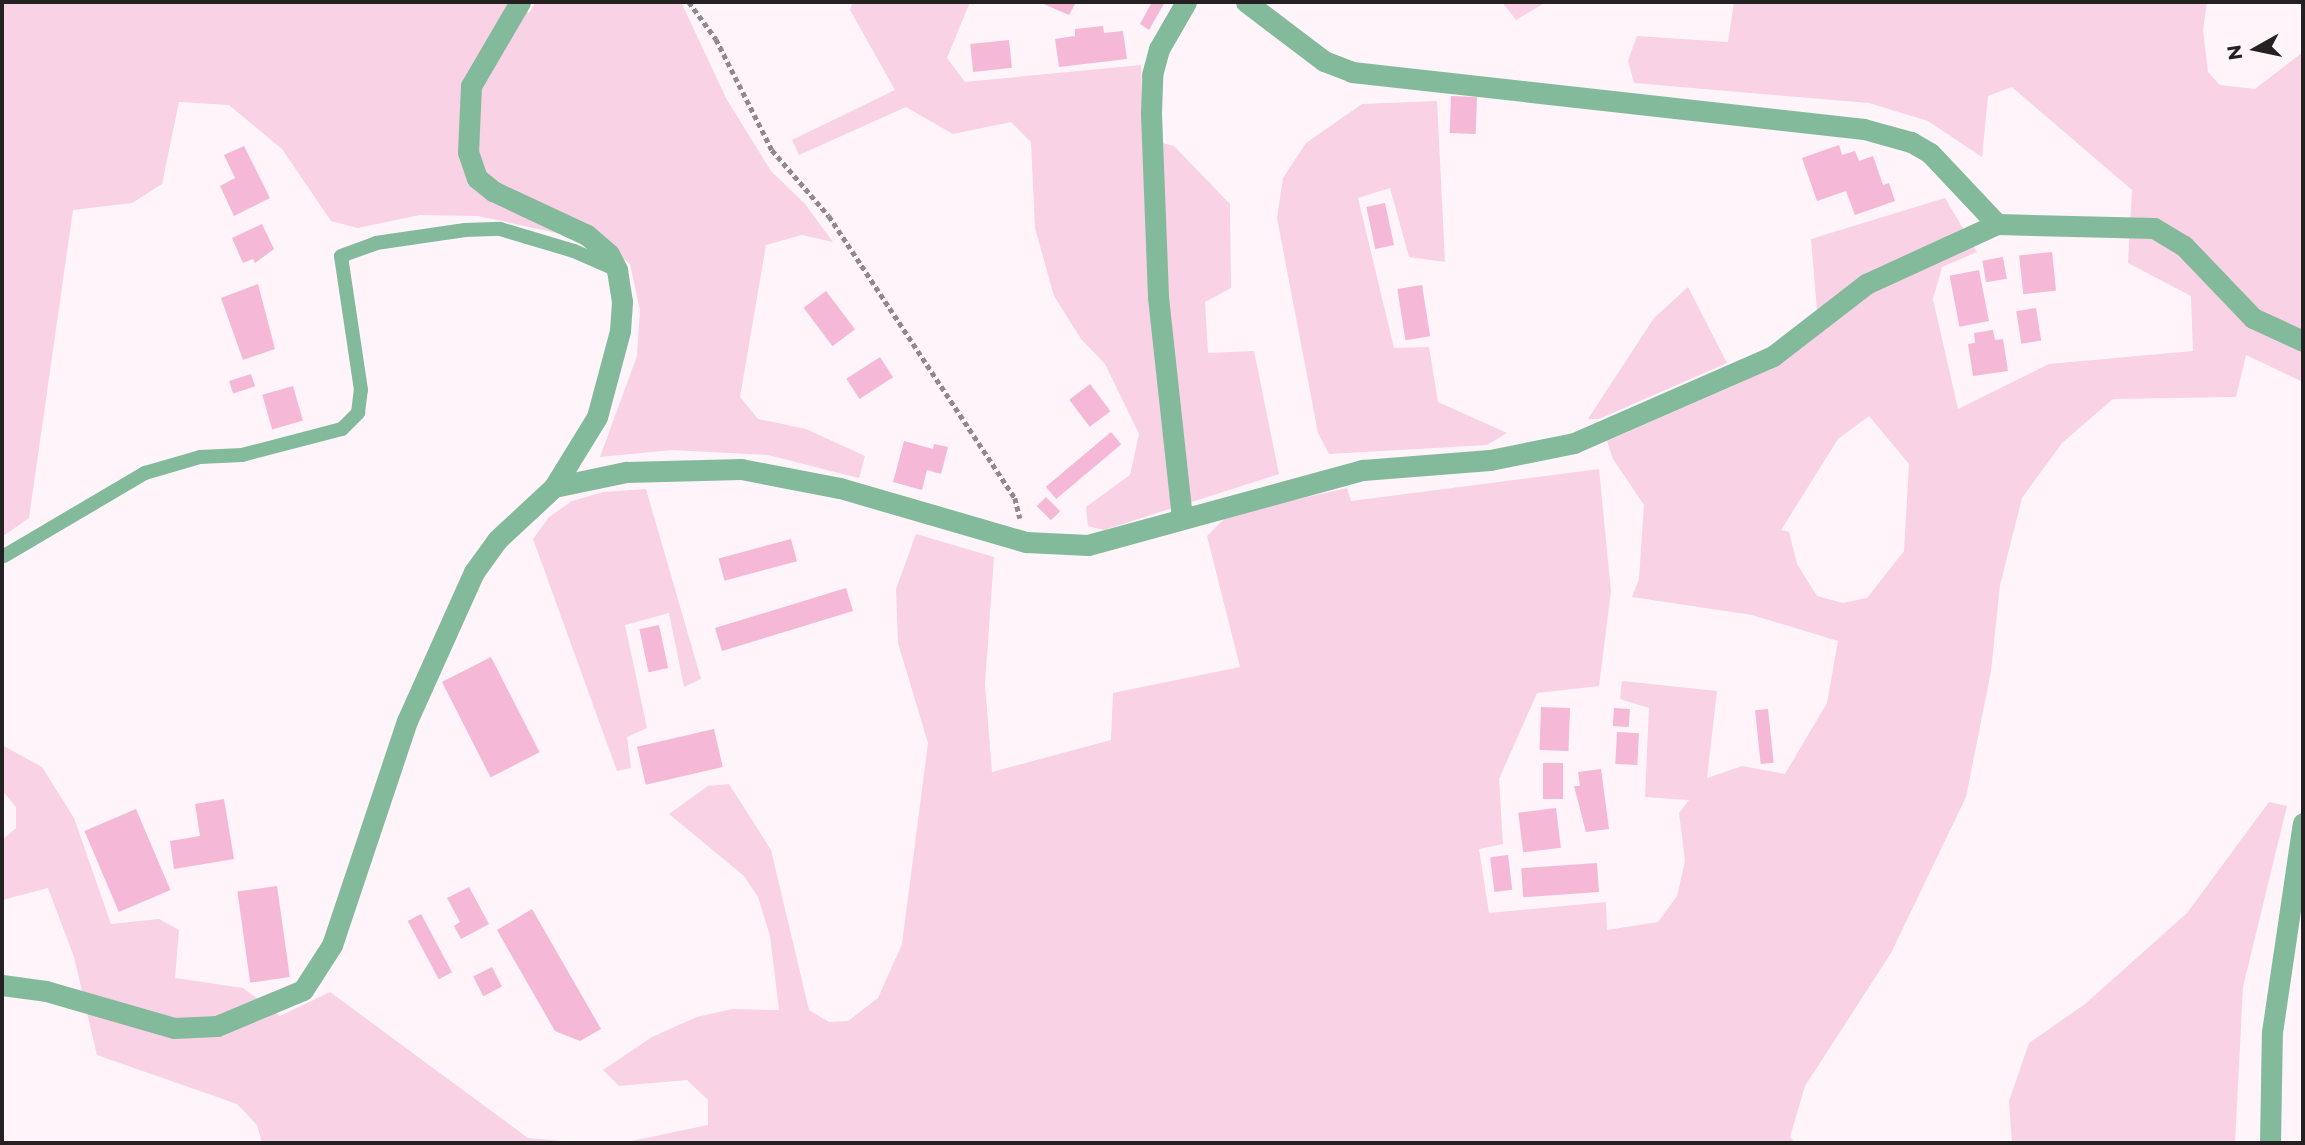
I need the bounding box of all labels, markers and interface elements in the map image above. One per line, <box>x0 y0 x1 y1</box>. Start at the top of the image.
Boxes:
north arrow <box>2221 14 2291 84</box>
text: N <box>2222 43 2247 62</box>

